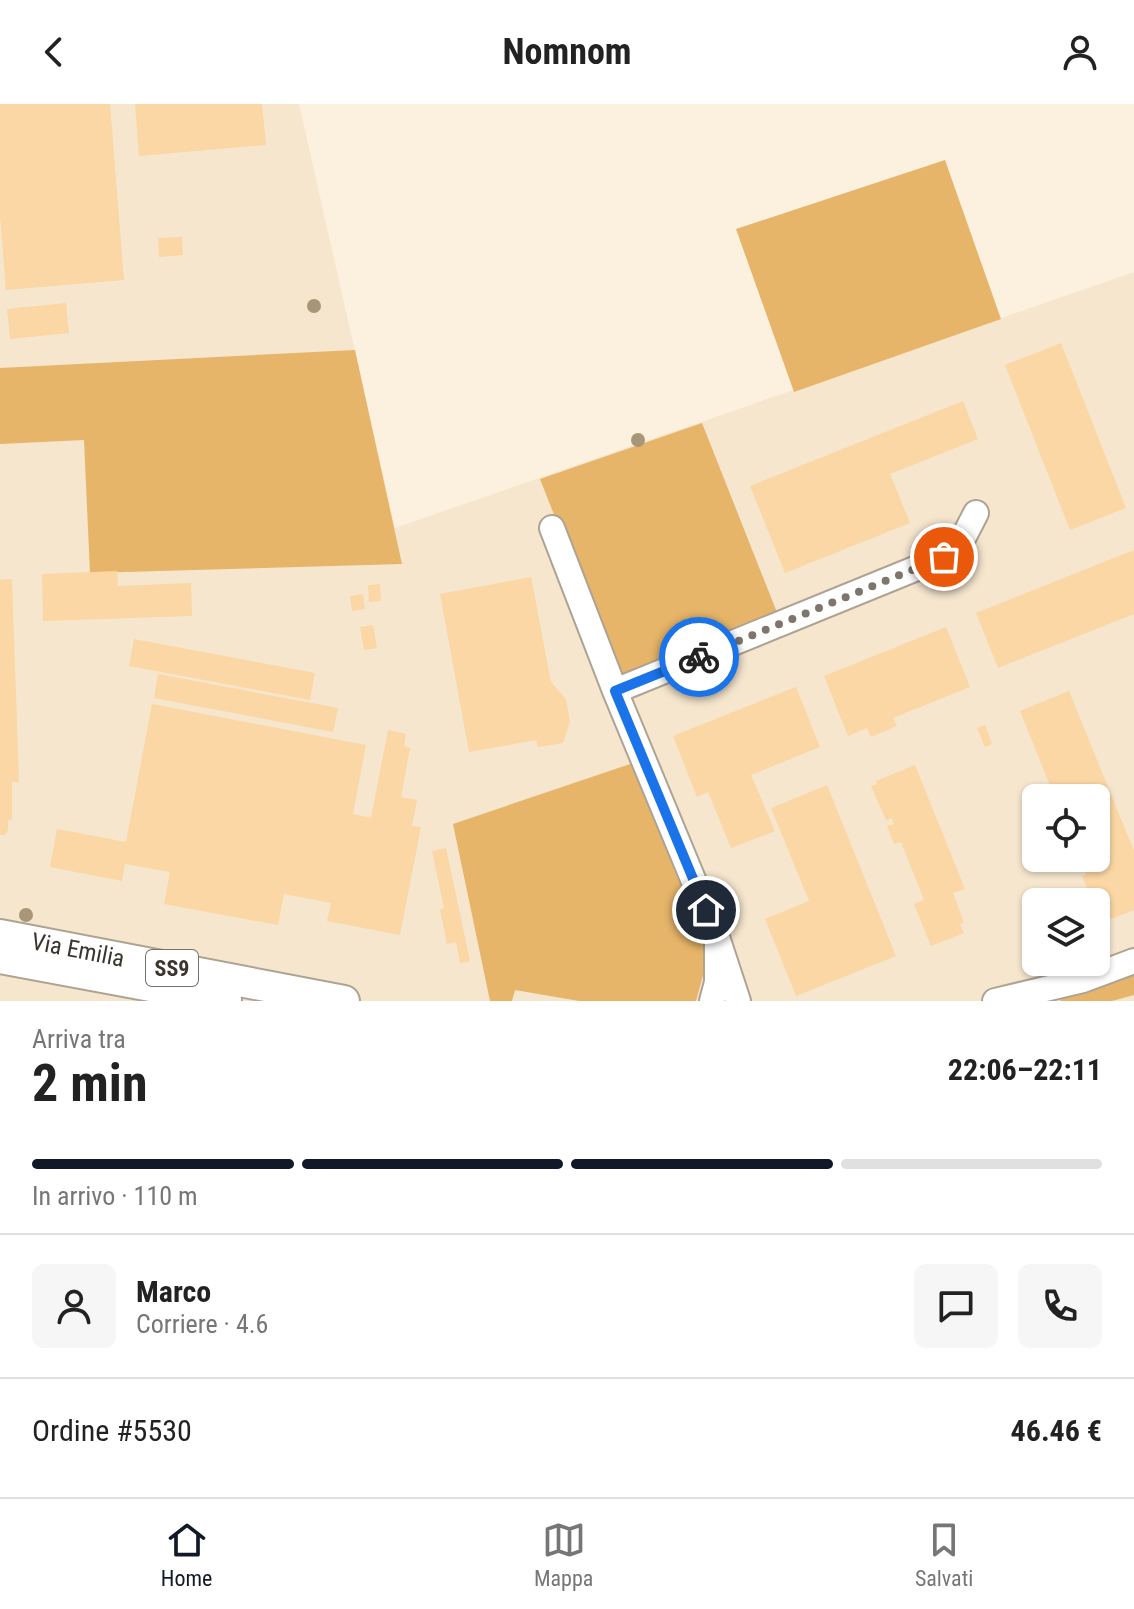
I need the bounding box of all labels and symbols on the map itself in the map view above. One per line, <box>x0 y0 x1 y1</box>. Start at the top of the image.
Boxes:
pin <box>910 523 978 591</box>
courier <box>659 617 739 697</box>
pin <box>672 876 740 944</box>
street label: Via Emilia <box>29 927 127 973</box>
road number: SS9 <box>146 950 198 986</box>

